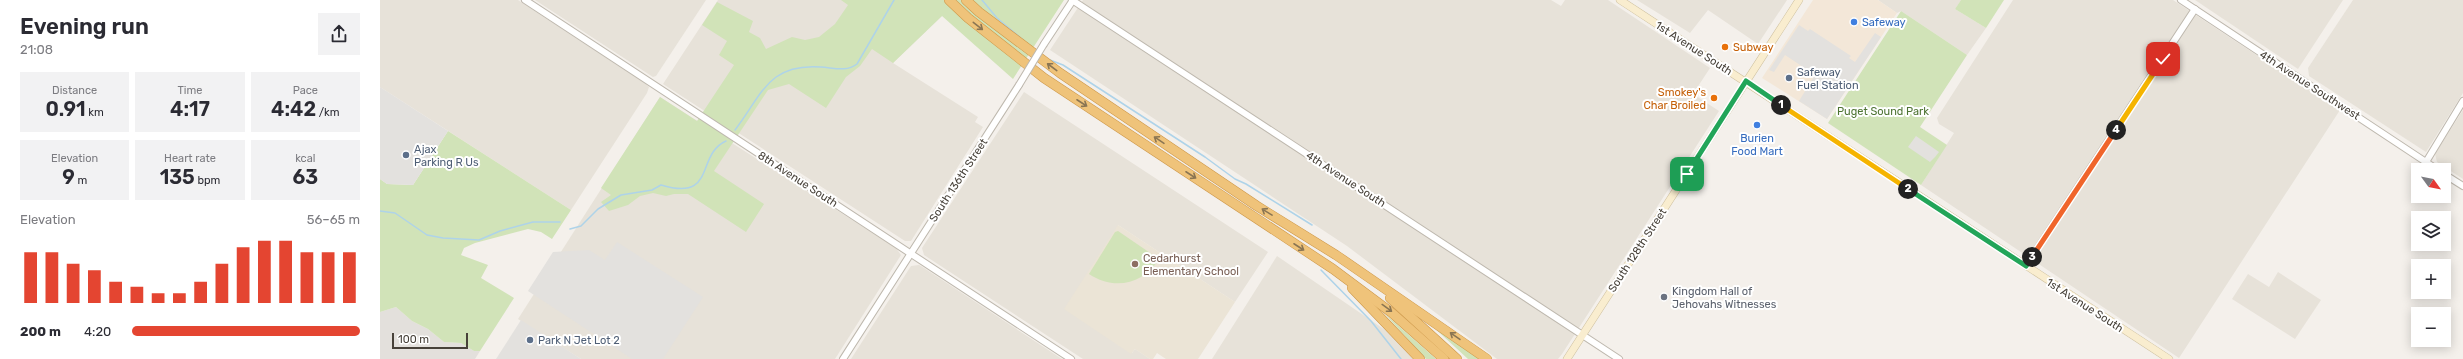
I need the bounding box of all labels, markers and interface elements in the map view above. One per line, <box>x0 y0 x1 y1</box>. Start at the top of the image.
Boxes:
text: Evening run <box>20 13 149 40</box>
button: share <box>318 13 360 55</box>
place label: Safeway <box>1862 16 1906 29</box>
marker: Safeway <box>1849 17 1859 27</box>
street label: 1st Avenue South <box>1653 19 1735 78</box>
one-way arrow <box>973 22 984 30</box>
place label: Subway <box>1733 41 1774 54</box>
text: 21:08 <box>20 42 53 57</box>
marker: Subway <box>1720 42 1730 52</box>
pin <box>2146 42 2180 76</box>
icon: check <box>2152 48 2174 70</box>
street label: 4th Avenue Southwest <box>2257 48 2363 123</box>
one-way arrow <box>1047 62 1058 71</box>
place label: Safeway Fuel Station <box>1797 66 1859 92</box>
marker: Safeway Fuel Station <box>1784 73 1794 83</box>
text: Distance <box>52 84 97 97</box>
text: Time <box>178 84 202 97</box>
text: Pace <box>293 84 318 97</box>
place label: Smokey's Char Broiled <box>1644 86 1706 112</box>
marker: Smokey's Char Broiled <box>1709 93 1719 103</box>
pin: 1 <box>1771 95 1791 115</box>
text: 0.91 <box>46 97 86 121</box>
text: 4:17 <box>170 97 210 121</box>
text: 4:42 <box>271 97 316 121</box>
text: 1 <box>1778 98 1784 111</box>
one-way arrow <box>1077 99 1088 107</box>
park label: Puget Sound Park <box>1837 105 1929 118</box>
text: km <box>86 106 104 119</box>
text: /km <box>316 106 340 119</box>
marker: Burien Food Mart <box>1752 120 1762 130</box>
pin: 4 <box>2106 120 2126 140</box>
text: 4 <box>2112 123 2120 136</box>
place label: Burien Food Mart <box>1731 132 1783 158</box>
street label: South 136th Street <box>927 136 991 224</box>
one-way arrow <box>1154 136 1165 144</box>
place label: Ajax Parking R Us <box>414 143 479 169</box>
street label: 8th Avenue South <box>755 149 840 210</box>
street label: 4th Avenue South <box>1304 149 1388 210</box>
marker: Ajax Parking R Us <box>401 150 411 160</box>
text: Elevation <box>51 152 98 165</box>
text: Heart rate <box>164 152 216 165</box>
text: kcal <box>295 152 315 165</box>
pin <box>1670 157 1704 191</box>
icon: arrive <box>1676 163 1698 185</box>
north arrow <box>2411 163 2451 203</box>
map controls <box>2411 163 2451 347</box>
text: 9 <box>62 165 75 189</box>
text: 135 <box>160 165 195 189</box>
text: 63 <box>293 165 318 189</box>
one-way arrow <box>1185 171 1196 179</box>
text: m <box>75 174 87 187</box>
text: bpm <box>195 174 220 187</box>
pin: 2 <box>1898 179 1918 199</box>
text: 2 <box>1904 182 1912 195</box>
street label: South 128th Street <box>1606 205 1670 295</box>
one-way arrow <box>1261 208 1273 216</box>
button: layers <box>2411 211 2451 251</box>
text: Elevation <box>20 212 76 227</box>
text: 56–65 m <box>307 212 360 227</box>
one-way arrow <box>1293 243 1305 251</box>
pin: 3 <box>2022 247 2042 267</box>
text: 3 <box>2028 250 2036 263</box>
place label: Cedarhurst Elementary School <box>1143 252 1239 278</box>
marker: Cedarhurst Elementary School <box>1130 259 1140 269</box>
button: + <box>2411 259 2451 299</box>
street label: 1st Avenue South <box>2044 276 2126 335</box>
place label: Kingdom Hall of Jehovahs Witnesses <box>1672 285 1777 311</box>
marker: Kingdom Hall of Jehovahs Witnesses <box>1659 292 1669 302</box>
one-way arrow <box>1381 304 1392 312</box>
button: − <box>2411 307 2451 347</box>
text: 200 m <box>20 324 61 339</box>
text: 4:20 <box>84 324 111 339</box>
scale bar <box>392 331 468 350</box>
one-way arrow <box>1450 332 1461 340</box>
text: 100 m <box>398 333 429 346</box>
place label: Park N Jet Lot 2 <box>538 334 620 347</box>
marker: Park N Jet Lot 2 <box>525 335 535 345</box>

